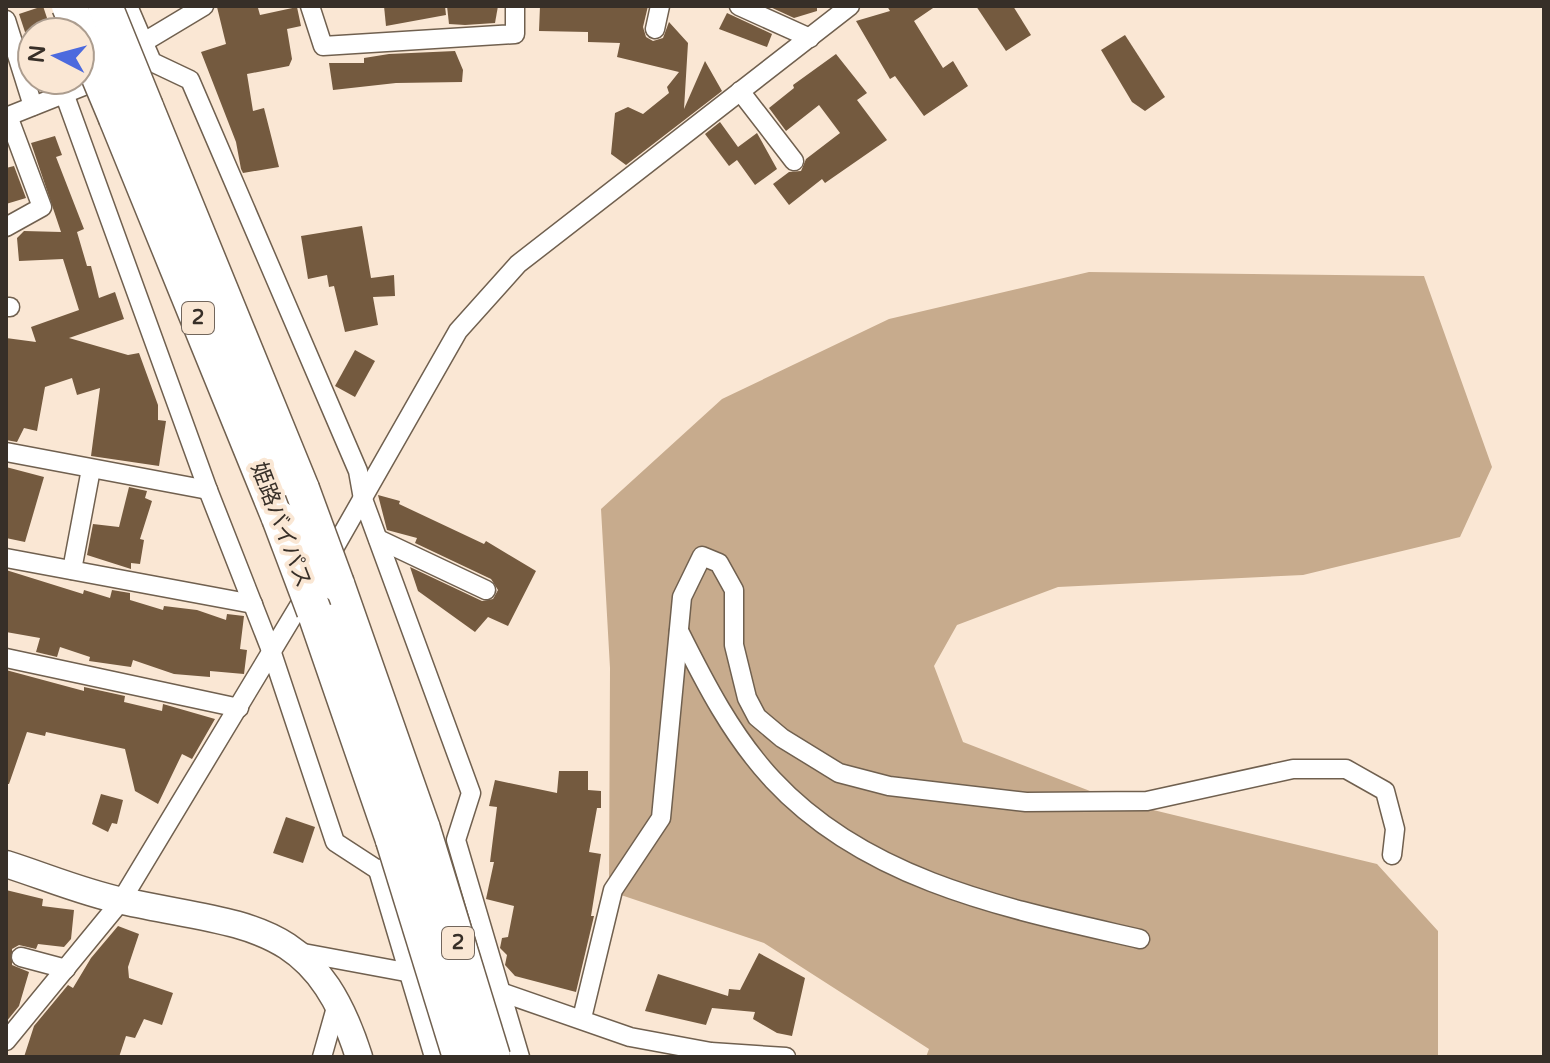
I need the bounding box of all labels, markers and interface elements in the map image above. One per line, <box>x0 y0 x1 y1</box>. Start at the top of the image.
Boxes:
north arrow <box>16 16 96 96</box>
text: N <box>23 44 51 64</box>
road number: 2 <box>182 302 214 334</box>
street label: 姫路バイパス <box>245 459 317 591</box>
road number: 2 <box>442 927 474 959</box>

